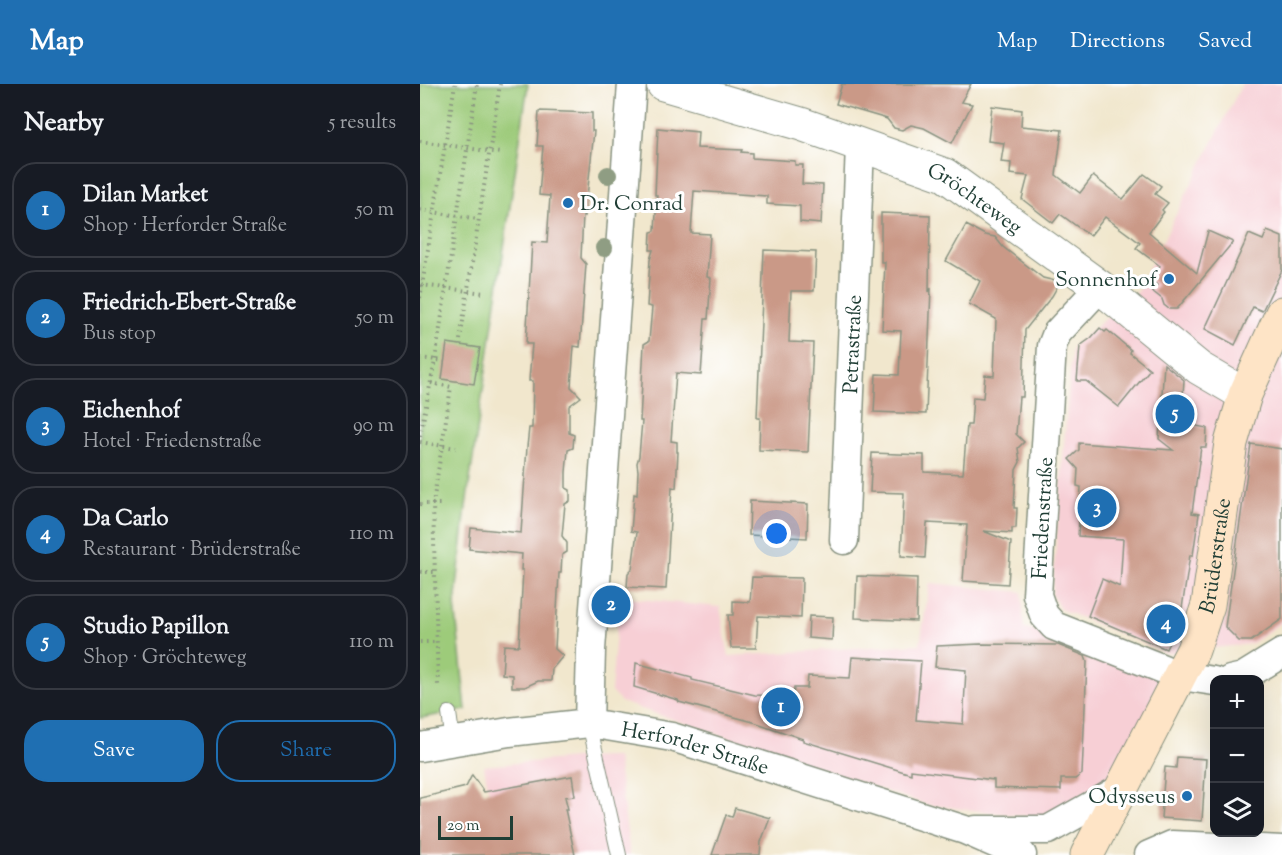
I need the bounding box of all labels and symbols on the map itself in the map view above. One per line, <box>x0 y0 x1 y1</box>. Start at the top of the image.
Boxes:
street label: Gröchteweg <box>923 157 1028 243</box>
place label: Dr. Conrad <box>580 190 683 220</box>
marker: Dr. Conrad <box>561 196 575 210</box>
place label: Sonnenhof <box>1055 266 1159 296</box>
marker: Sonnenhof <box>1162 272 1176 286</box>
street label: Petrastraße <box>837 294 871 394</box>
pin: 5 <box>1156 392 1194 436</box>
street label: Friedenstraße <box>1026 456 1062 580</box>
pin: 3 <box>1078 486 1116 530</box>
street label: Brüderstraße <box>1193 496 1240 618</box>
your location <box>762 519 791 548</box>
pin: 2 <box>592 582 630 628</box>
pin: 4 <box>1146 602 1186 646</box>
pin: 1 <box>762 684 800 730</box>
street label: Herforder Straße <box>619 716 772 784</box>
place label: Odysseus <box>1088 783 1175 813</box>
marker: Odysseus <box>1180 789 1194 803</box>
scale bar <box>438 813 513 840</box>

